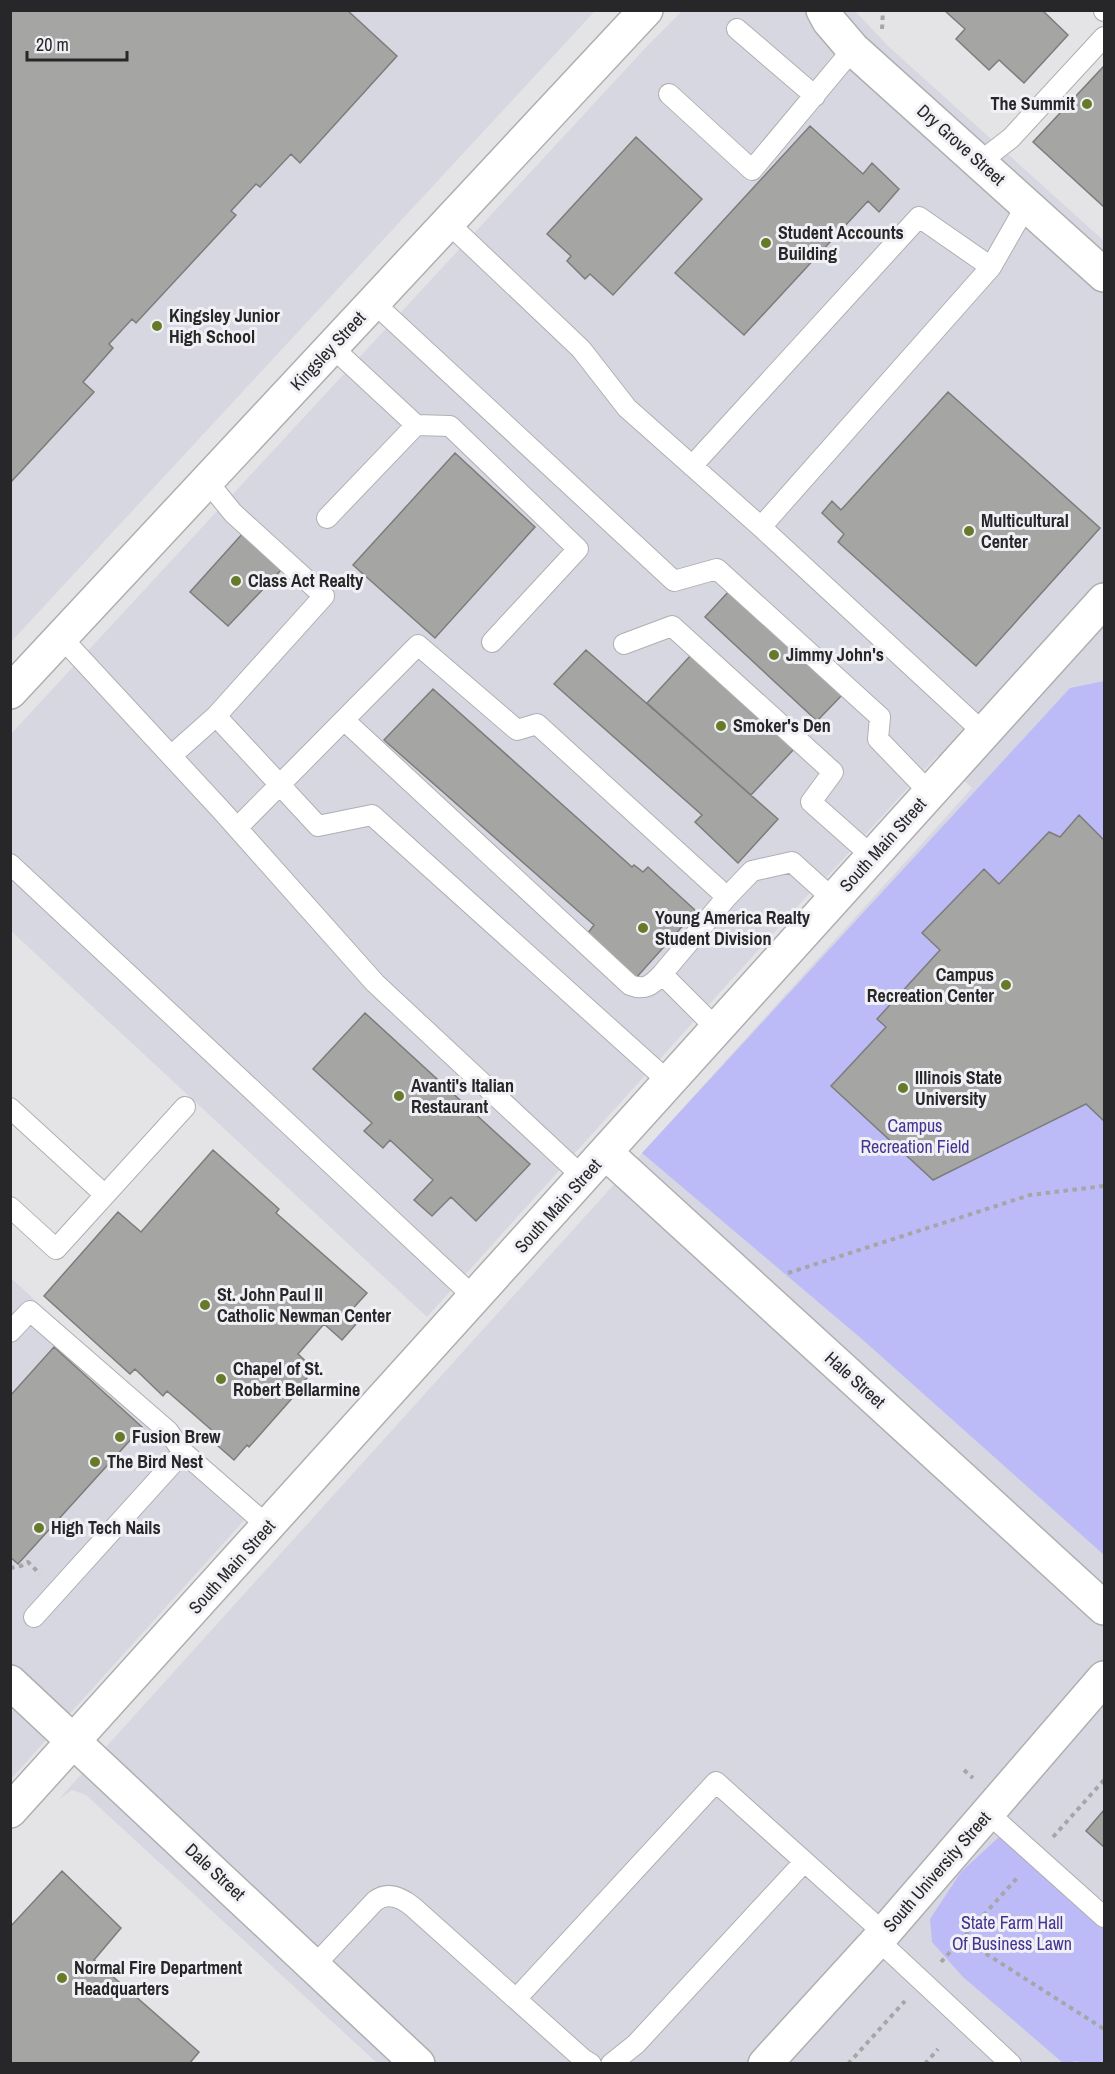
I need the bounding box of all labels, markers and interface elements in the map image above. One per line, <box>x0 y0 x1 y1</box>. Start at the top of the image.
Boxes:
scale bar <box>27 24 128 62</box>
text: 20 m <box>36 32 69 57</box>
place label: The Summit <box>991 91 1075 116</box>
marker: The Summit <box>1080 97 1094 111</box>
street label: Dry Grove Street <box>912 98 1011 191</box>
place label: Student Accounts Building <box>778 220 904 266</box>
marker: Student Accounts Building <box>759 236 773 250</box>
place label: Kingsley Junior High School <box>169 303 280 349</box>
street label: Kingsley Street <box>284 306 371 396</box>
marker: Kingsley Junior High School <box>150 319 164 333</box>
place label: Multicultural Center <box>981 508 1069 554</box>
marker: Multicultural Center <box>962 524 976 538</box>
place label: Class Act Realty <box>248 568 364 593</box>
marker: Class Act Realty <box>229 574 243 588</box>
place label: Jimmy John's <box>786 642 884 667</box>
marker: Jimmy John's <box>767 648 781 662</box>
place label: Smoker's Den <box>733 713 831 738</box>
marker: Smoker's Den <box>714 719 728 733</box>
street label: South Main Street <box>834 792 932 897</box>
place label: Young America Realty Student Division <box>655 905 811 951</box>
marker: Young America Realty Student Division <box>636 921 650 935</box>
place label: Campus Recreation Center <box>867 962 994 1008</box>
marker: Campus Recreation Center <box>999 978 1013 992</box>
place label: Illinois State University <box>915 1065 1002 1111</box>
place label: Avanti's Italian Restaurant <box>411 1073 514 1119</box>
marker: Illinois State University <box>896 1081 910 1095</box>
marker: Avanti's Italian Restaurant <box>392 1089 406 1103</box>
park label: Campus Recreation Field <box>860 1113 970 1159</box>
street label: South Main Street <box>509 1153 607 1258</box>
place label: St. John Paul II Catholic Newman Center <box>217 1282 391 1328</box>
marker: St. John Paul II Catholic Newman Center <box>198 1298 212 1312</box>
street label: Hale Street <box>820 1346 891 1414</box>
place label: Chapel of St. Robert Bellarmine <box>233 1356 360 1402</box>
marker: Chapel of St. Robert Bellarmine <box>214 1372 228 1386</box>
place label: Fusion Brew <box>132 1424 221 1449</box>
marker: Fusion Brew <box>113 1430 127 1444</box>
place label: The Bird Nest <box>107 1449 203 1474</box>
marker: The Bird Nest <box>88 1455 102 1469</box>
street label: South Main Street <box>183 1514 281 1619</box>
place label: High Tech Nails <box>51 1515 161 1540</box>
marker: High Tech Nails <box>32 1521 46 1535</box>
street label: South University Street <box>877 1806 996 1937</box>
street label: Dale Street <box>180 1837 251 1906</box>
park label: State Farm Hall Of Business Lawn <box>952 1910 1072 1956</box>
place label: Normal Fire Department Headquarters <box>74 1955 242 2001</box>
marker: Normal Fire Department Headquarters <box>55 1971 69 1985</box>

